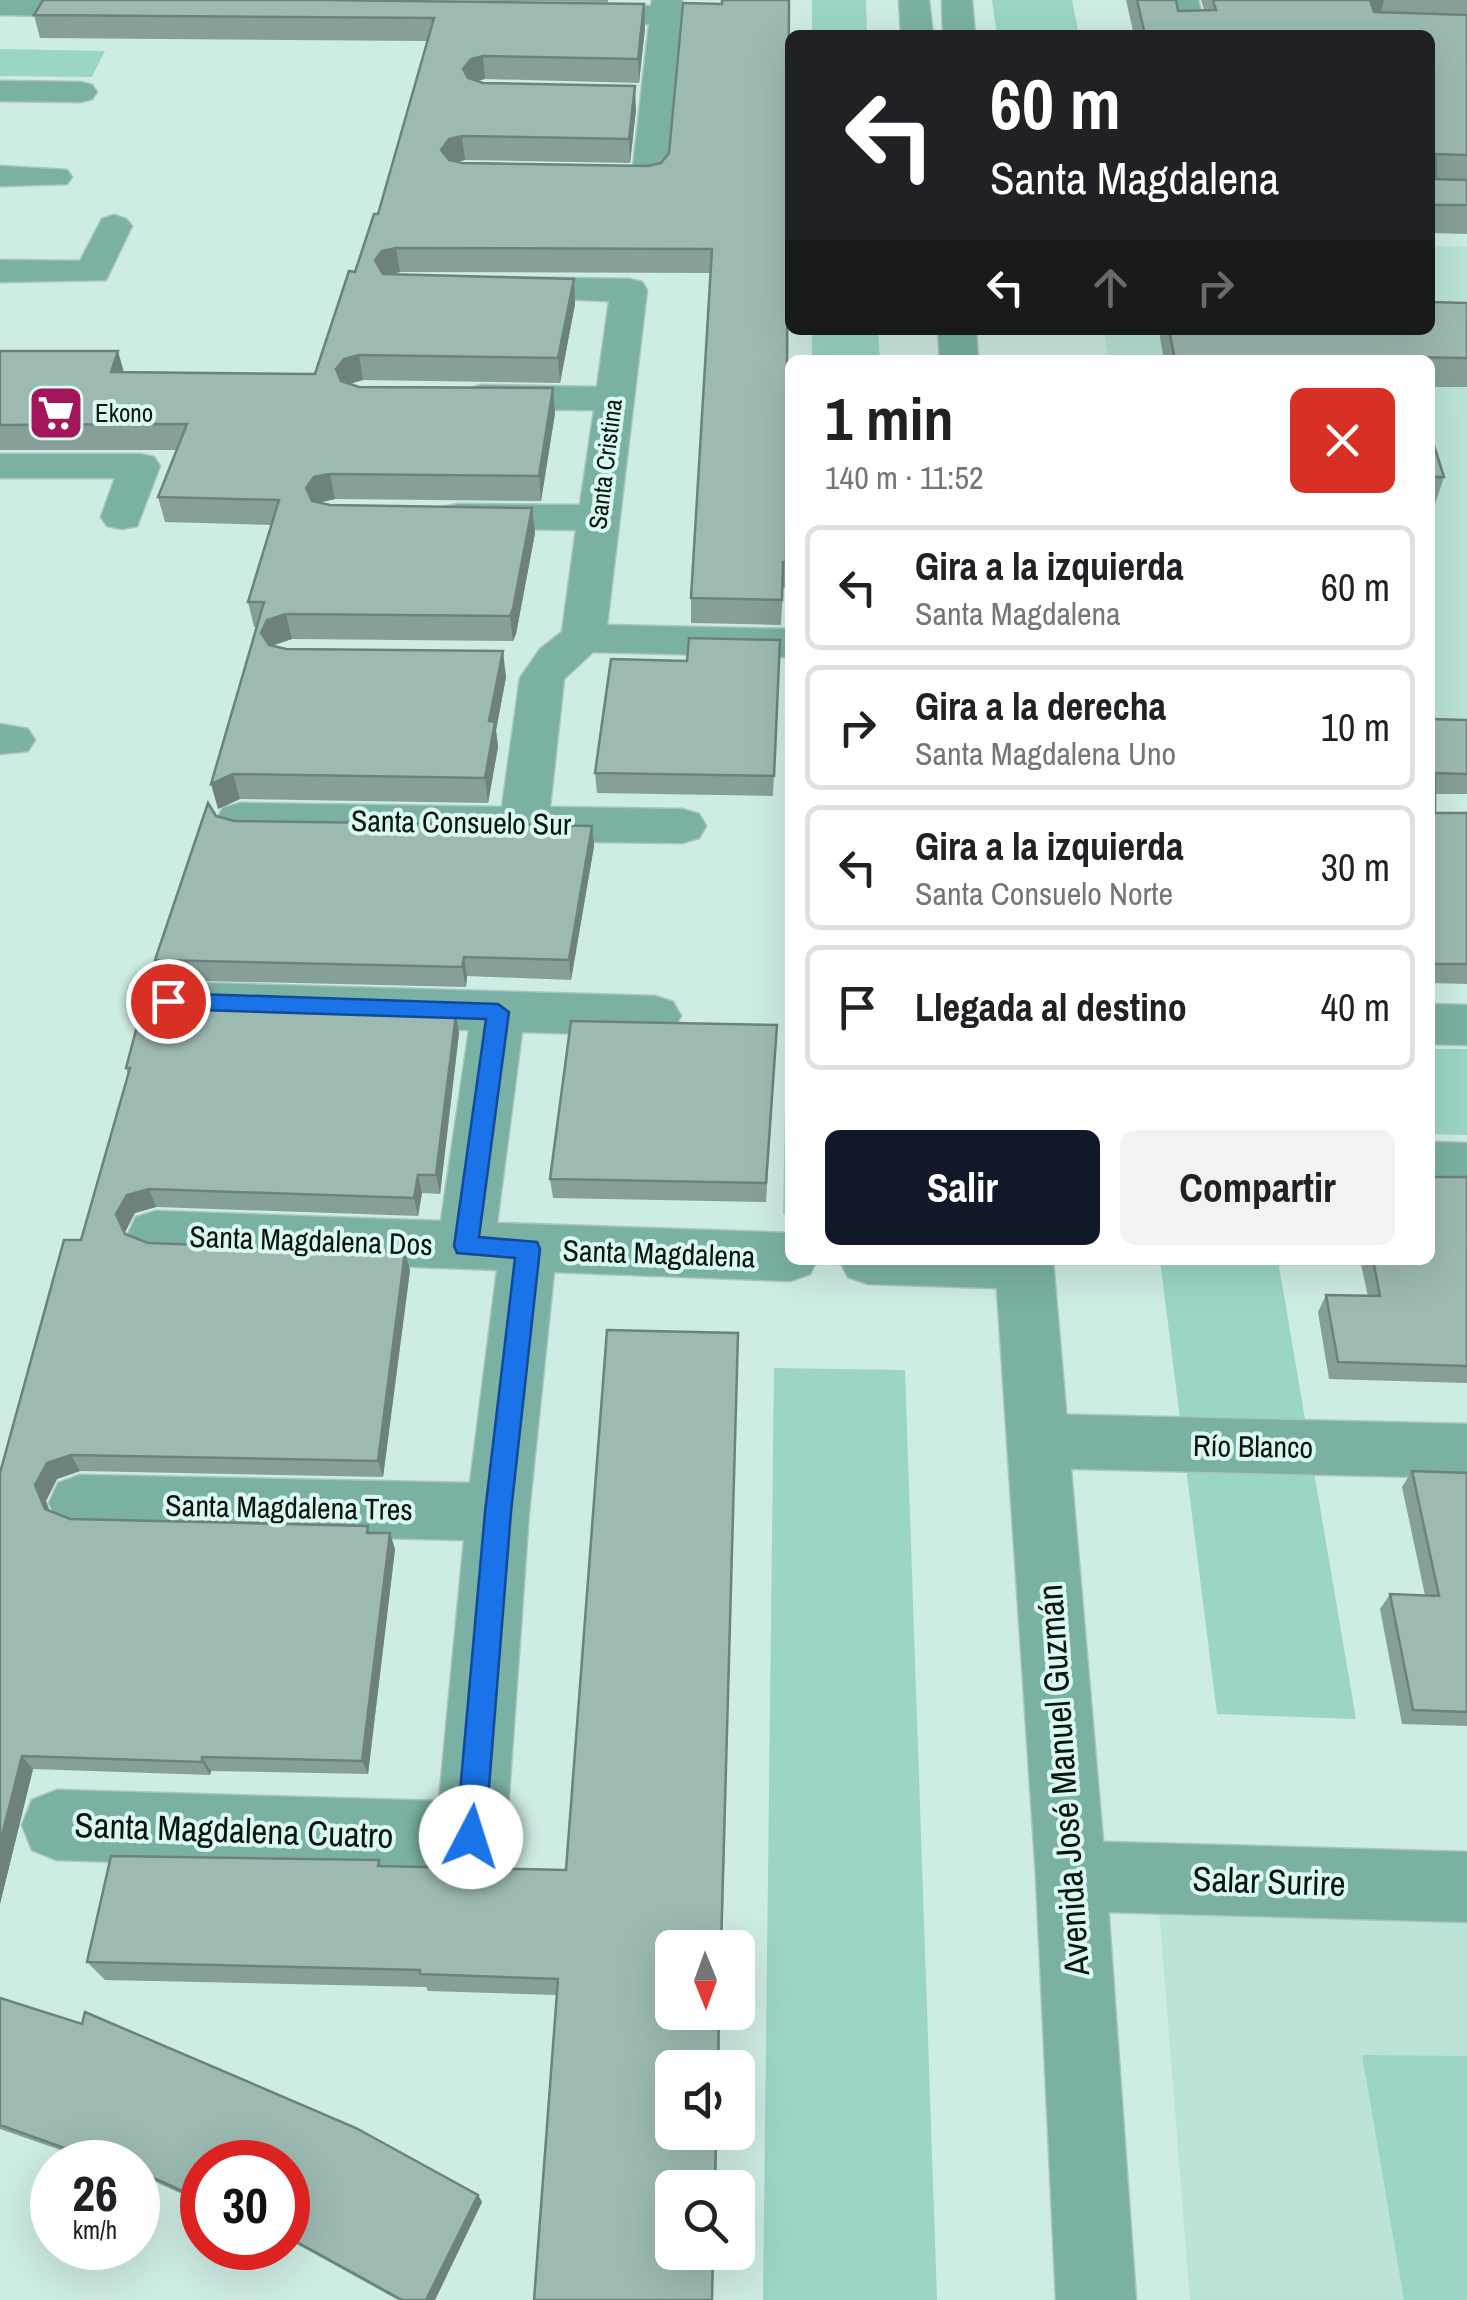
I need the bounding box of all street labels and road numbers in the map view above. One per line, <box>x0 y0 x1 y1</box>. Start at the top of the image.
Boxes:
street label: Santa Cristina <box>580 396 630 531</box>
street label: Santa Consuelo Sur <box>351 800 572 844</box>
street label: Santa Magdalena Dos <box>189 1216 433 1264</box>
street label: Santa Magdalena <box>562 1230 756 1276</box>
street label: Río Blanco <box>1192 1425 1314 1467</box>
street label: Santa Magdalena Tres <box>165 1485 413 1529</box>
street label: Avenida José Manuel Guzmán <box>1026 1583 1100 1978</box>
street label: Santa Magdalena Cuatro <box>74 1801 394 1859</box>
street label: Salar Surire <box>1192 1855 1346 1907</box>

